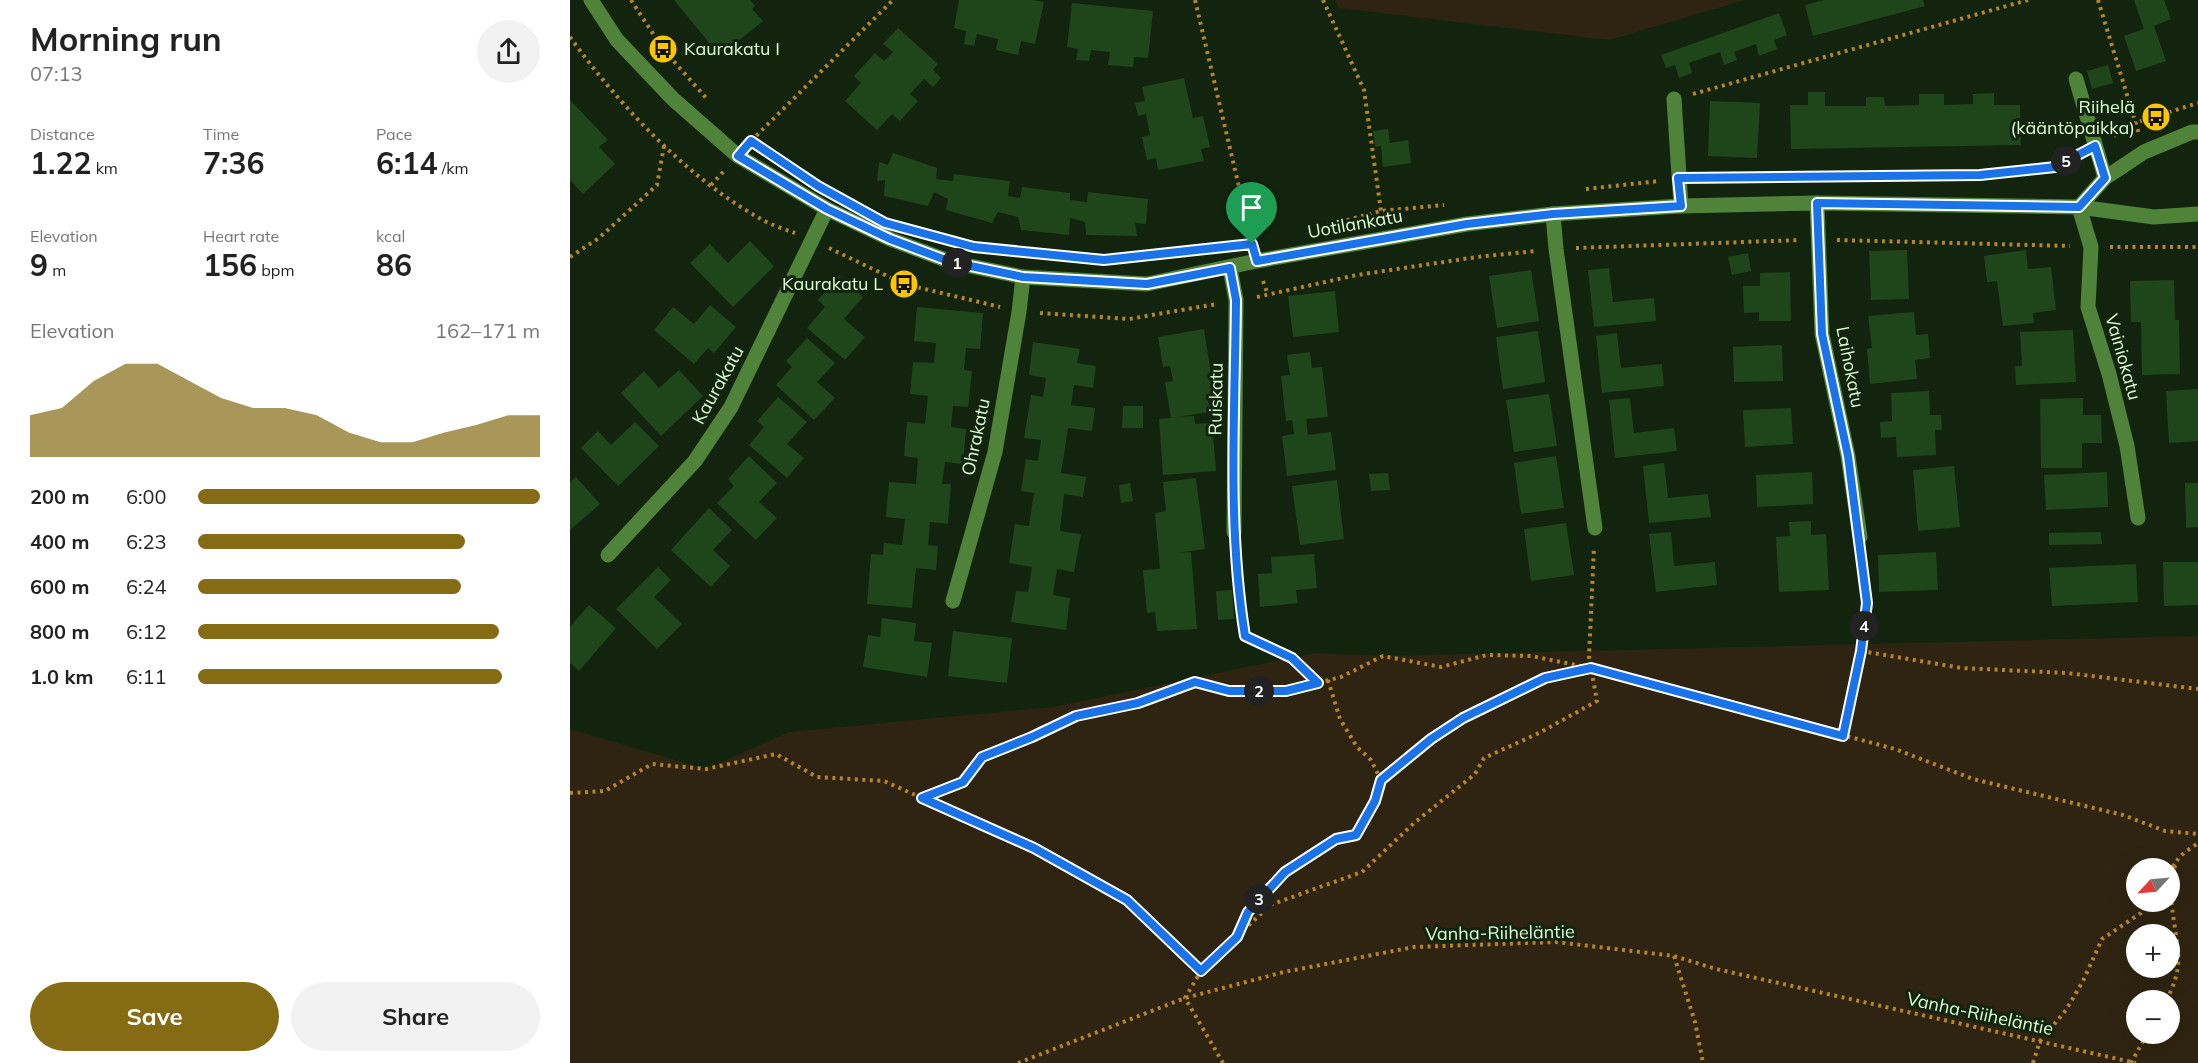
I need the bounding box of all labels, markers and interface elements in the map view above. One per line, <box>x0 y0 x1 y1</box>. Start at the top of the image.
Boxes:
text: Morning run <box>30 18 222 59</box>
button: share <box>477 20 540 83</box>
bus stop icon: Kaurakatu I <box>647 33 679 65</box>
place label: Kaurakatu I <box>684 37 780 60</box>
text: 07:13 <box>30 61 83 86</box>
place label: Riihelä (kääntöpaikka) <box>2011 95 2135 139</box>
bus stop icon: Riihelä (kääntöpaikka) <box>2140 101 2172 133</box>
text: Distance <box>30 124 95 144</box>
text: Time <box>203 124 239 144</box>
text: Pace <box>376 124 412 144</box>
text: 1.22 <box>30 144 91 182</box>
text: 7:36 <box>203 144 264 182</box>
text: 6:14 <box>376 144 437 182</box>
pin: 5 <box>2051 146 2081 176</box>
text: 5 <box>2061 151 2071 171</box>
text: km <box>91 158 118 178</box>
text: /km <box>437 158 468 178</box>
pin <box>1226 182 1277 244</box>
icon: arrive <box>1235 191 1268 224</box>
street label: Uotilankatu <box>1306 204 1404 243</box>
text: Elevation <box>30 226 98 246</box>
text: Heart rate <box>203 226 279 246</box>
text: kcal <box>376 226 405 246</box>
text: 9 <box>30 246 48 284</box>
text: 156 <box>203 246 257 284</box>
text: 86 <box>376 246 412 284</box>
pin: 1 <box>942 248 972 278</box>
text: 1 <box>952 253 962 273</box>
text: m <box>48 260 66 280</box>
text: bpm <box>257 260 294 280</box>
bus stop icon: Kaurakatu L <box>888 268 920 300</box>
place label: Kaurakatu L <box>782 272 883 295</box>
street label: Vainiokatu <box>2100 311 2147 403</box>
text: Elevation <box>30 318 115 343</box>
text: 162–171 m <box>435 318 540 343</box>
street label: Laihokatu <box>1831 324 1870 410</box>
street label: Kaurakatu <box>687 341 749 428</box>
street label: Ruiskatu <box>1203 362 1228 436</box>
street label: Ohrakatu <box>956 396 995 478</box>
text: 200 m <box>30 484 89 509</box>
text: 6:00 <box>126 484 167 509</box>
text: 400 m <box>30 529 89 554</box>
text: 6:23 <box>126 529 167 554</box>
text: 600 m <box>30 574 89 599</box>
text: 6:24 <box>126 574 167 599</box>
pin: 4 <box>1849 611 1879 641</box>
text: 4 <box>1859 616 1869 636</box>
text: 800 m <box>30 619 89 644</box>
text: 6:12 <box>126 619 167 644</box>
text: 1.0 km <box>30 664 93 689</box>
text: 6:11 <box>126 664 167 689</box>
pin: 2 <box>1244 676 1274 706</box>
text: 2 <box>1254 681 1264 701</box>
north arrow <box>2126 858 2180 912</box>
map controls <box>2126 858 2180 1044</box>
pin: 3 <box>1244 884 1274 914</box>
text: 3 <box>1254 889 1264 909</box>
street label: Vanha-Riiheläntie <box>1425 920 1575 945</box>
button: + <box>2126 924 2180 978</box>
button: Save <box>30 982 279 1051</box>
button: Share <box>291 982 540 1051</box>
street label: Vanha-Riiheläntie <box>1905 987 2056 1040</box>
button: − <box>2126 990 2180 1044</box>

